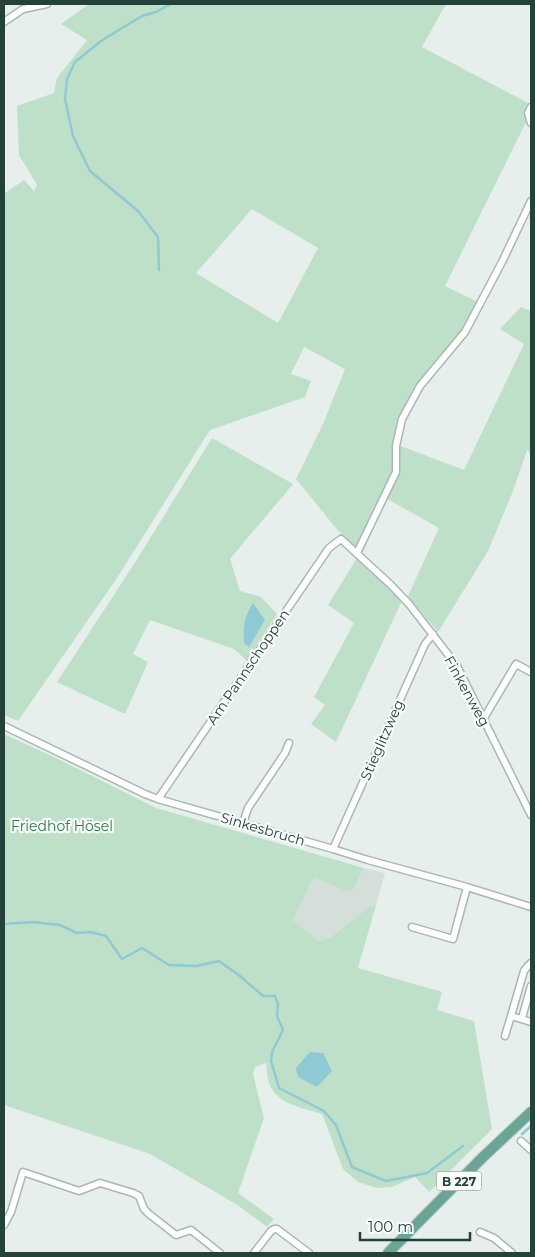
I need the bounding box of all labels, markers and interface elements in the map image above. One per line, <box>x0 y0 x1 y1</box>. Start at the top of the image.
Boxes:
street label: Am Pannschoppen <box>203 606 293 728</box>
street label: Finkenweg <box>440 652 494 730</box>
street label: Stieglitzweg <box>356 697 408 783</box>
street label: Sinkesbruch <box>219 808 307 850</box>
park label: Friedhof Hösel <box>11 817 113 835</box>
road number: B 227 <box>436 1172 482 1190</box>
scale bar <box>360 1210 470 1242</box>
text: 100 m <box>368 1217 413 1236</box>

